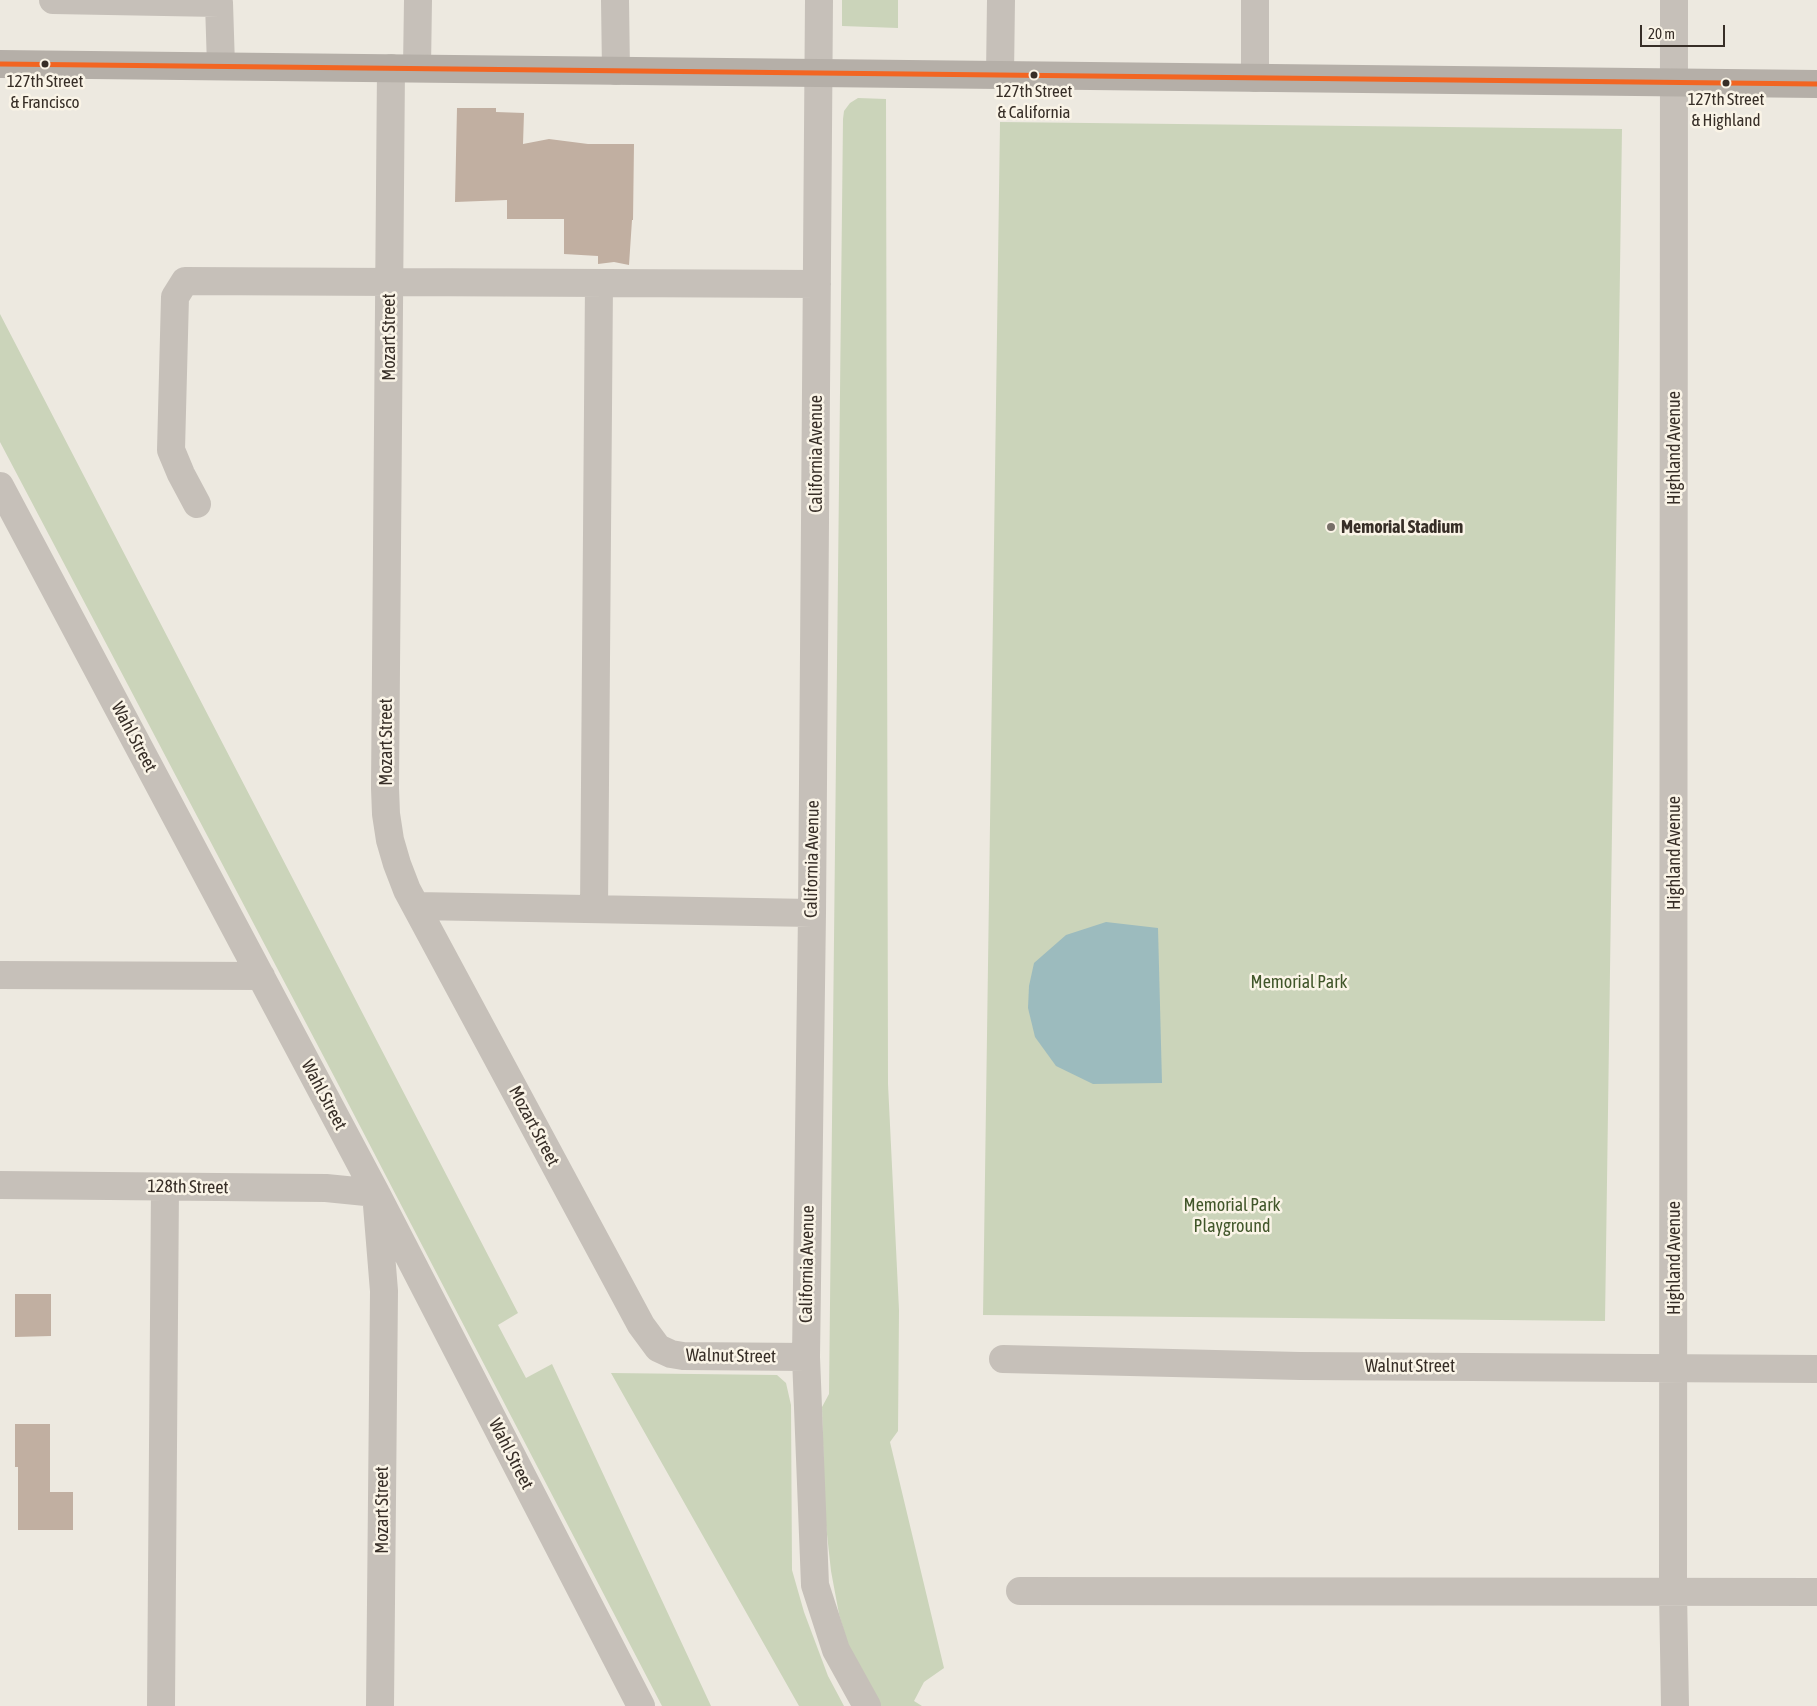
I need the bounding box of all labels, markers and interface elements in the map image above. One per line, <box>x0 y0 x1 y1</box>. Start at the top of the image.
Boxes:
scale bar <box>1642 15 1727 47</box>
text: 20 m <box>1648 25 1675 42</box>
marker: 127th Street & Francisco <box>40 59 50 69</box>
marker: 127th Street & California <box>1029 70 1039 80</box>
place label: 127th Street & Francisco <box>7 72 83 112</box>
marker: 127th Street & Highland <box>1721 78 1731 88</box>
place label: 127th Street & California <box>996 82 1072 122</box>
place label: 127th Street & Highland <box>1688 90 1764 130</box>
street label: Mozart Street <box>378 293 400 381</box>
street label: Highland Avenue <box>1663 391 1685 505</box>
street label: California Avenue <box>805 395 827 513</box>
place label: Memorial Stadium <box>1341 516 1463 538</box>
marker: Memorial Stadium <box>1325 521 1337 533</box>
street label: Wahl Street <box>107 698 161 776</box>
street label: Mozart Street <box>375 698 397 786</box>
street label: Highland Avenue <box>1663 796 1685 910</box>
street label: California Avenue <box>800 800 824 918</box>
park label: Memorial Park <box>1251 971 1347 993</box>
street label: Wahl Street <box>297 1056 351 1134</box>
street label: Mozart Street <box>504 1082 564 1170</box>
street label: 128th Street <box>147 1175 229 1199</box>
park label: Memorial Park Playground <box>1184 1194 1280 1236</box>
street label: Highland Avenue <box>1663 1201 1685 1315</box>
street label: California Avenue <box>795 1205 819 1323</box>
street label: Walnut Street <box>686 1344 776 1368</box>
street label: Walnut Street <box>1365 1355 1455 1377</box>
street label: Wahl Street <box>484 1415 538 1493</box>
street label: Mozart Street <box>371 1466 393 1554</box>

